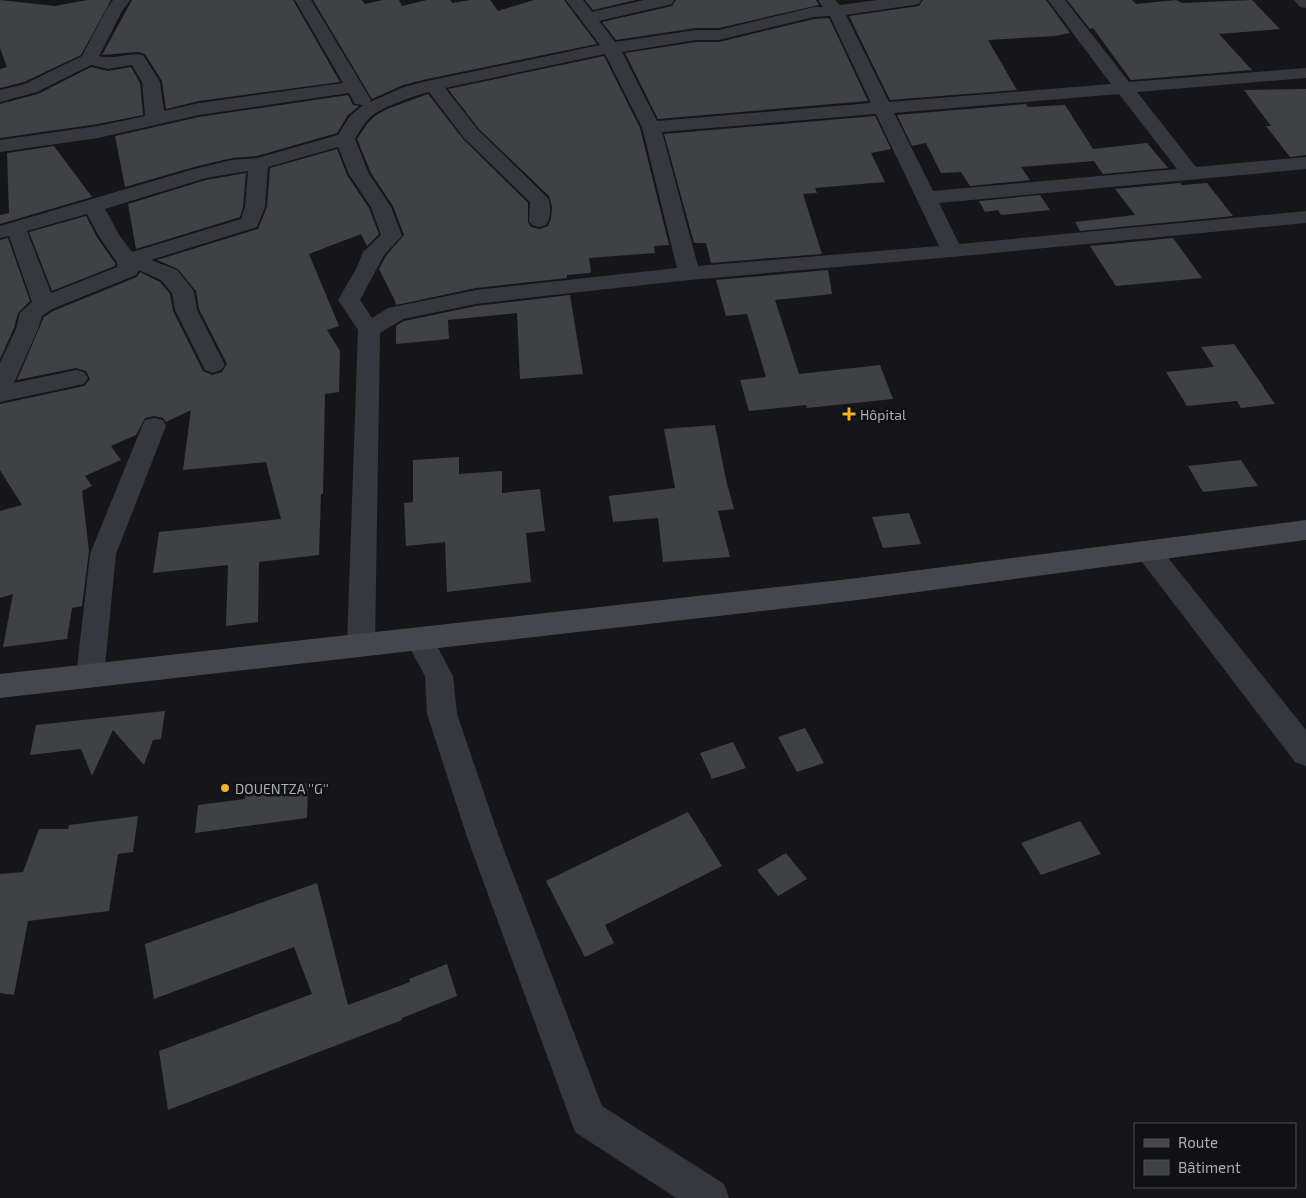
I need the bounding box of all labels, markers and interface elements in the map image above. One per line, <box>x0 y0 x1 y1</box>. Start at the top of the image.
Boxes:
place label: Hôpital <box>860 406 907 423</box>
marker: Hôpital <box>842 407 856 421</box>
place label: DOUENTZA ''G'' <box>235 780 329 797</box>
marker: DOUENTZA ''G'' <box>219 782 231 794</box>
legend <box>1134 1123 1296 1188</box>
text: Route <box>1178 1133 1218 1151</box>
text: Bâtiment <box>1178 1158 1241 1176</box>

